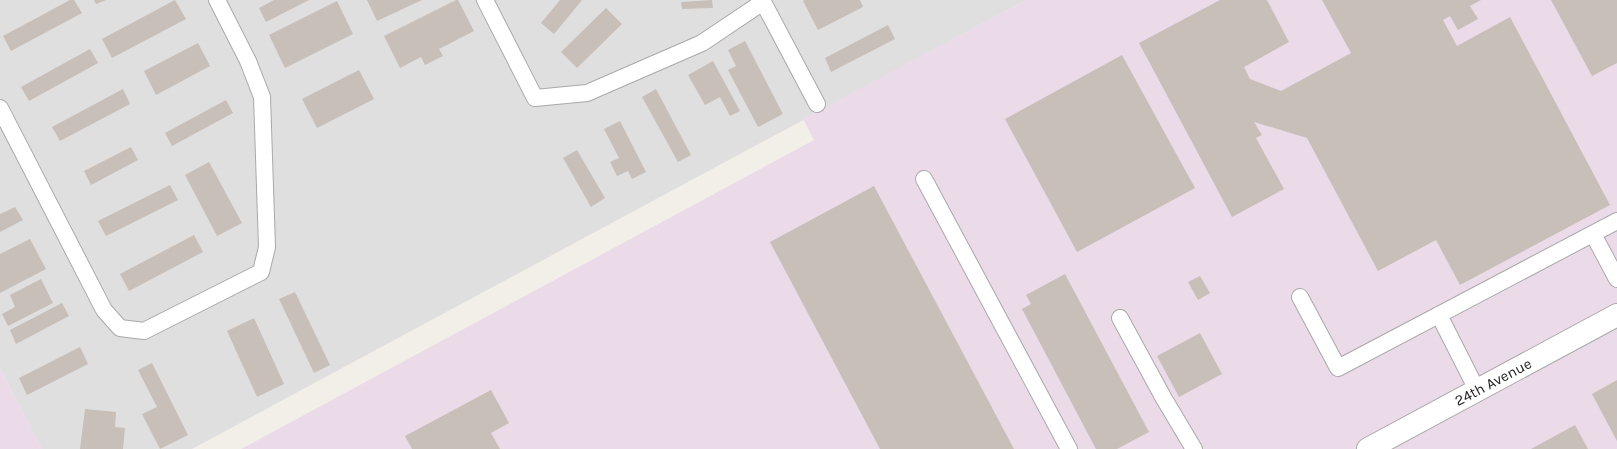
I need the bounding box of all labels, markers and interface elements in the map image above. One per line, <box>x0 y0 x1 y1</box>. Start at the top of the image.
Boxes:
street label: 24th Avenue <box>1451 354 1535 410</box>

